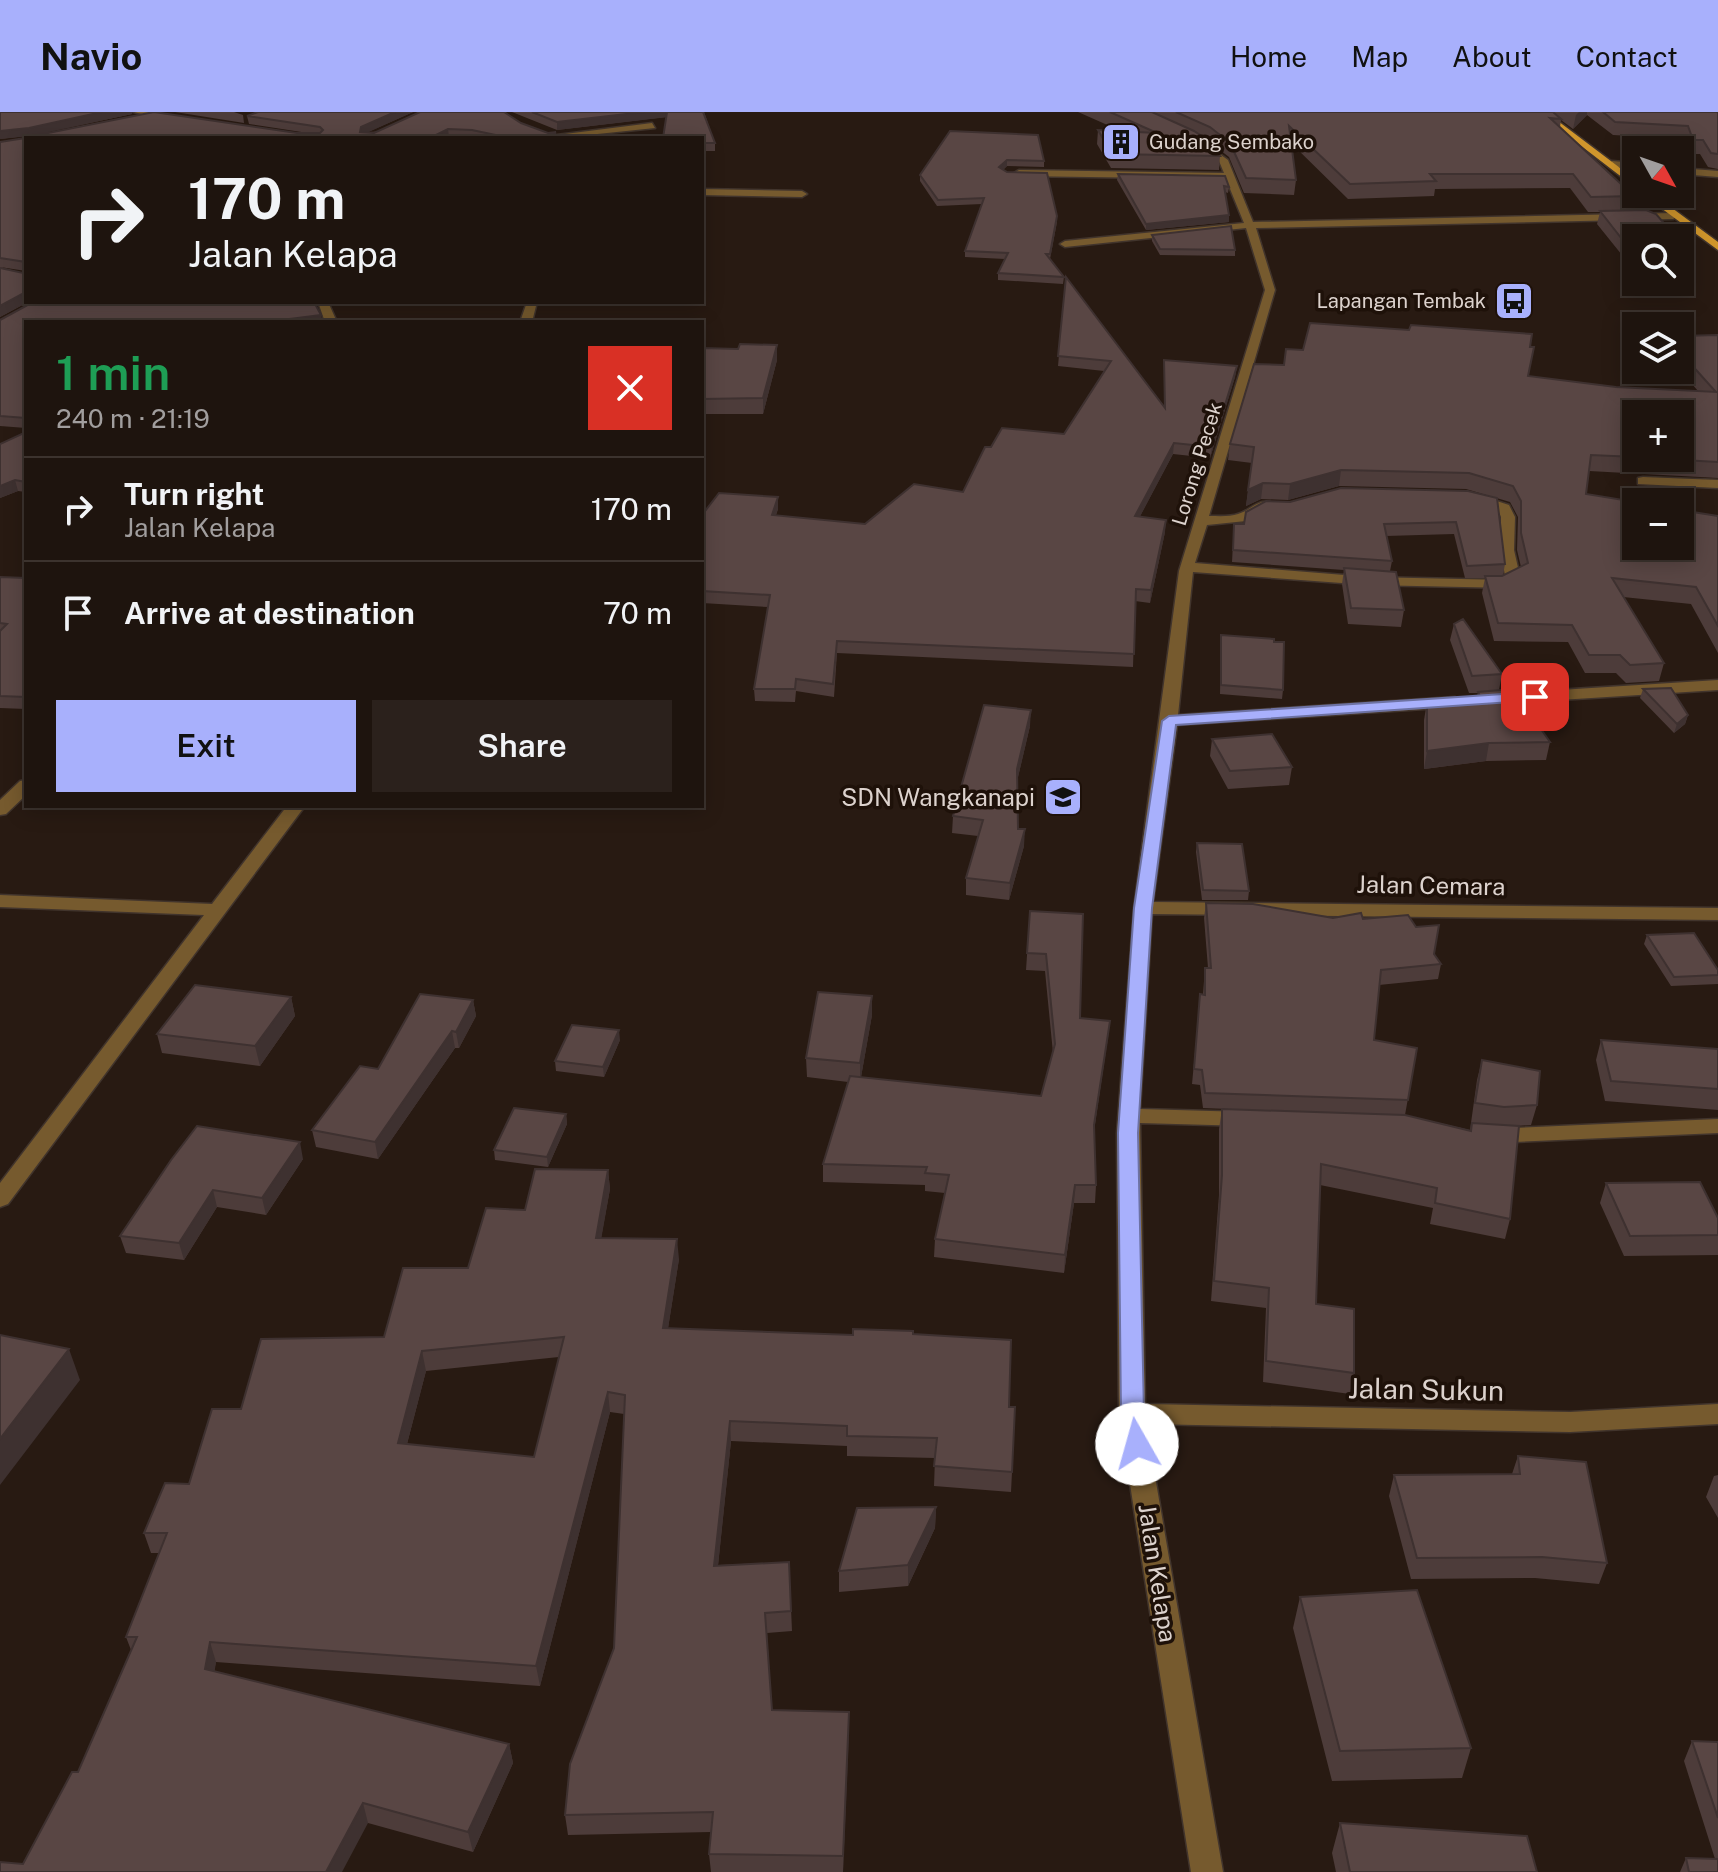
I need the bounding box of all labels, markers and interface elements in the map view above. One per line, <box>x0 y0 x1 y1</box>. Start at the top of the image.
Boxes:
text: Navio <box>40 34 142 79</box>
text: Home <box>1230 40 1307 73</box>
text: Map <box>1351 40 1408 73</box>
text: About <box>1452 40 1532 73</box>
text: Contact <box>1576 40 1678 73</box>
building icon: Gudang Sembako <box>1100 121 1142 163</box>
place label: Gudang Sembako <box>1149 130 1314 154</box>
north arrow <box>1622 136 1694 208</box>
map controls <box>1622 136 1694 560</box>
text: 170 m <box>188 166 345 232</box>
icon: right <box>56 168 160 272</box>
button: search <box>1622 224 1694 296</box>
text: Jalan Kelapa <box>188 233 398 275</box>
bus stop icon: Lapangan Tembak <box>1493 280 1535 322</box>
place label: Lapangan Tembak <box>1317 289 1486 313</box>
button: layers <box>1622 312 1694 384</box>
text: 1 min <box>56 344 170 401</box>
button: close <box>588 346 672 430</box>
street label: Lorong Pecek <box>1167 400 1227 528</box>
button: + <box>1622 400 1694 472</box>
text: 240 m · 21:19 <box>56 403 210 434</box>
text: Turn right <box>124 476 264 512</box>
icon: right <box>56 487 100 531</box>
button: − <box>1622 488 1694 560</box>
text: 170 m <box>591 491 672 527</box>
text: Jalan Kelapa <box>124 512 275 543</box>
icon: arrive <box>56 591 100 635</box>
text: Arrive at destination <box>124 595 415 631</box>
text: 70 m <box>603 595 672 631</box>
pin <box>1501 663 1569 731</box>
icon: arrive <box>1513 675 1557 719</box>
button: Exit <box>56 700 356 792</box>
button: Share <box>372 700 672 792</box>
school or university icon: SDN Wangkanapi <box>1042 776 1084 818</box>
place label: SDN Wangkanapi <box>841 783 1035 811</box>
street label: Jalan Cemara <box>1356 870 1506 900</box>
street label: Jalan Sukun <box>1348 1371 1504 1407</box>
position arrow <box>1095 1402 1179 1486</box>
street label: Jalan Kelapa <box>1133 1502 1183 1644</box>

